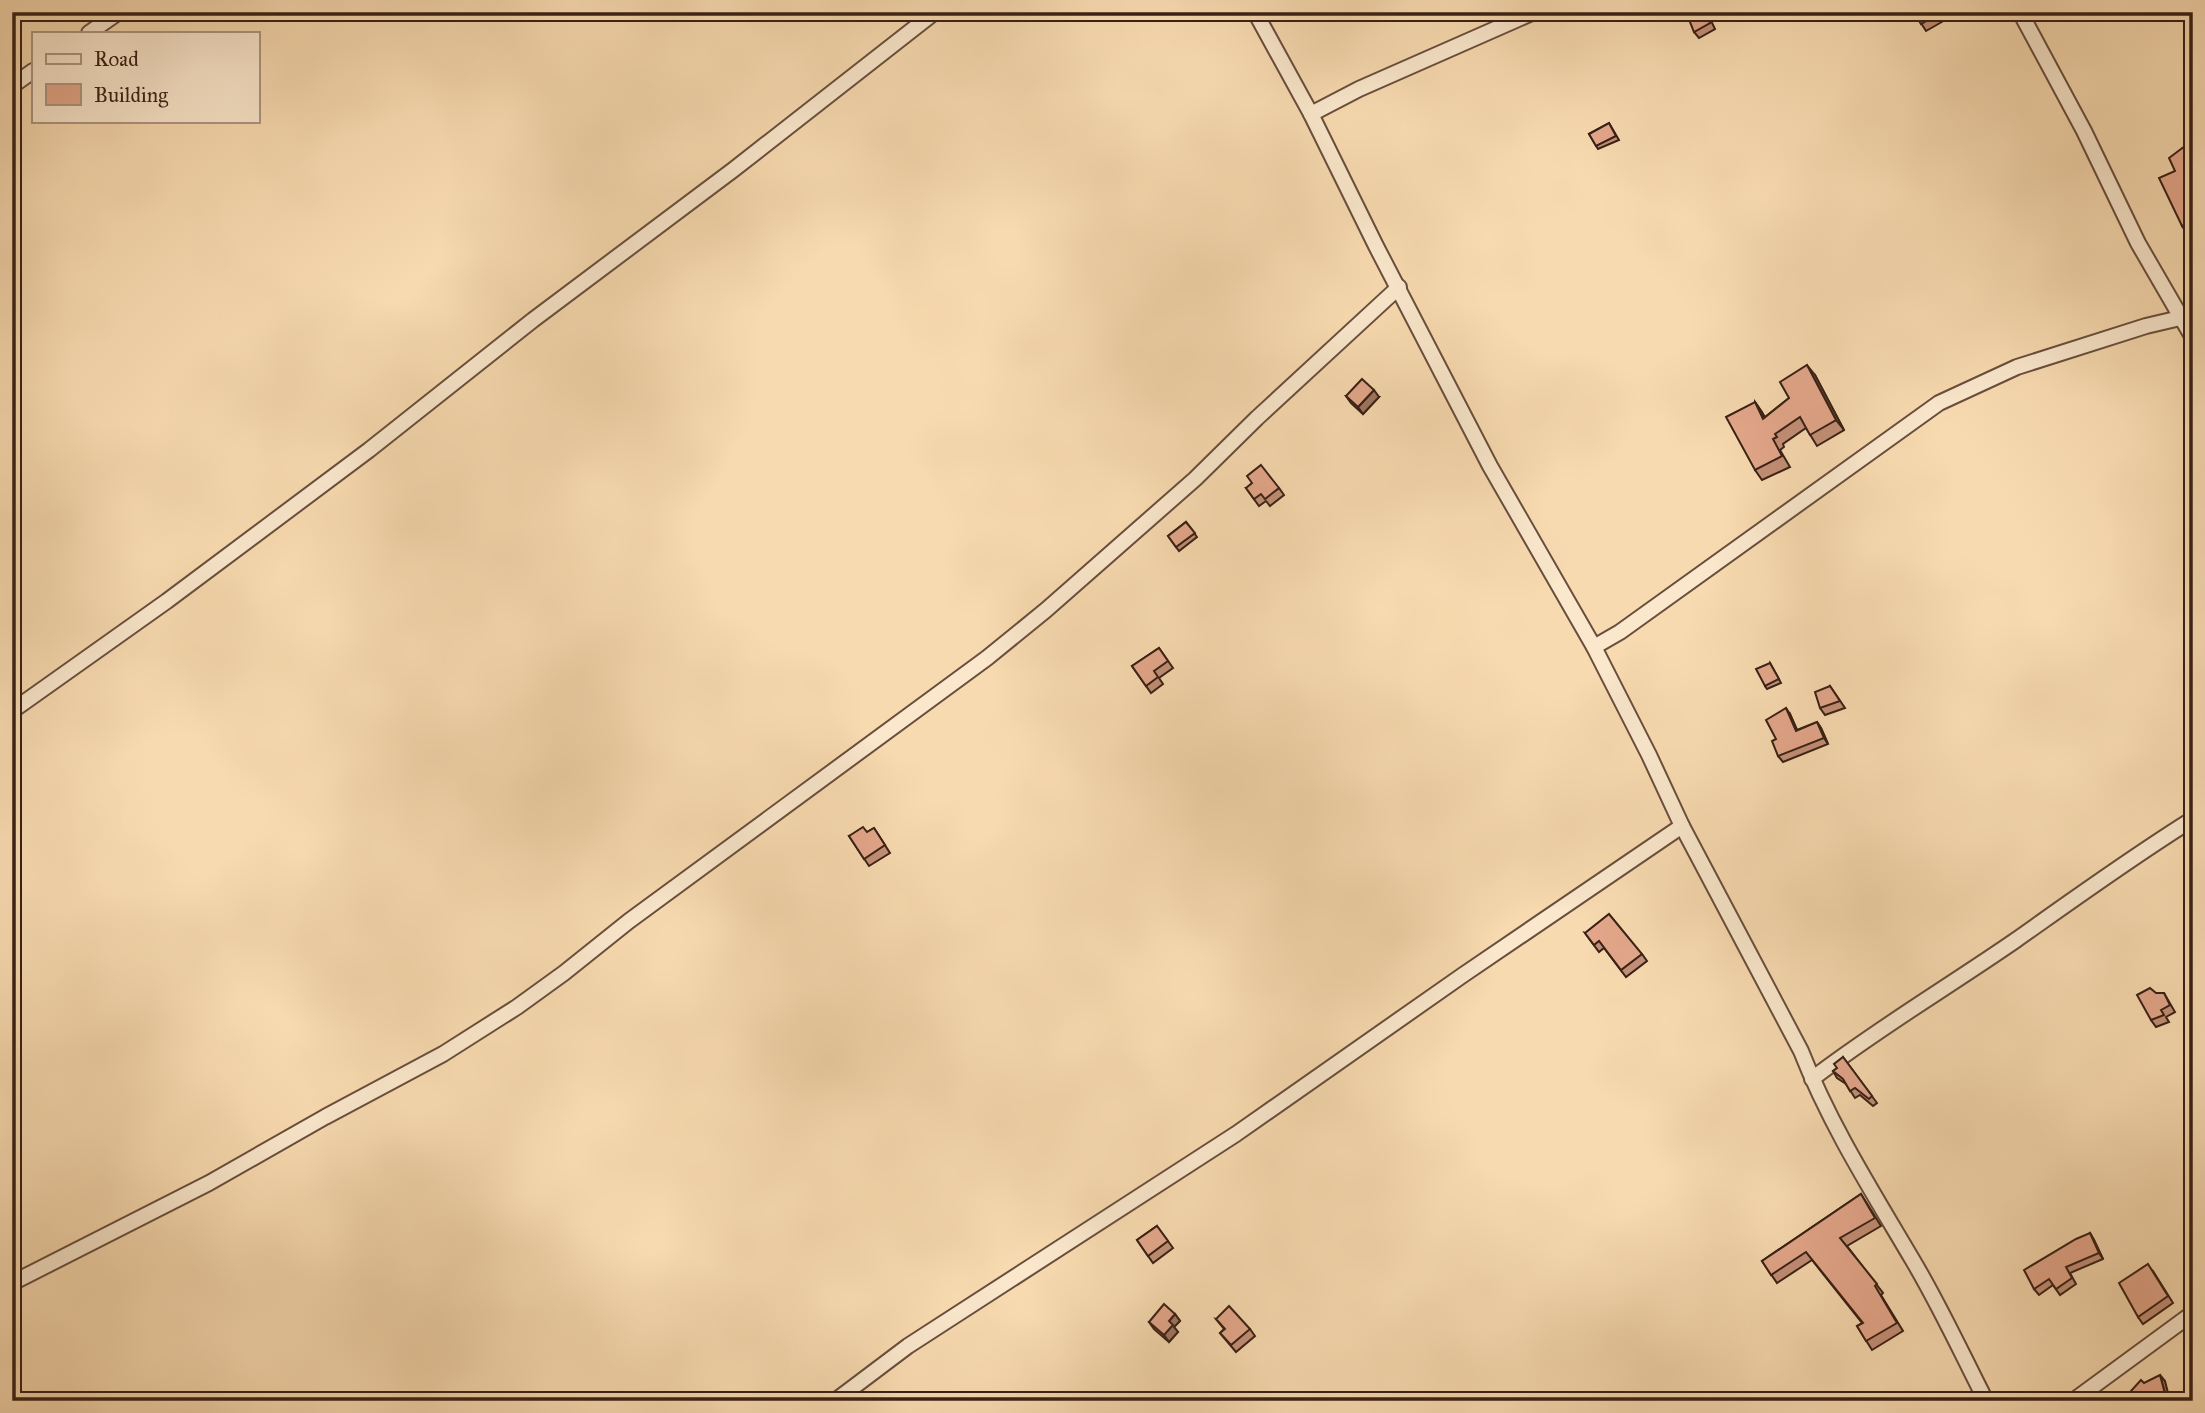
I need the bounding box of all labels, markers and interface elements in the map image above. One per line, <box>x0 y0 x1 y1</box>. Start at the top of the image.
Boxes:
legend <box>32 32 259 122</box>
text: Road <box>94 46 139 72</box>
text: Building <box>94 82 168 108</box>

